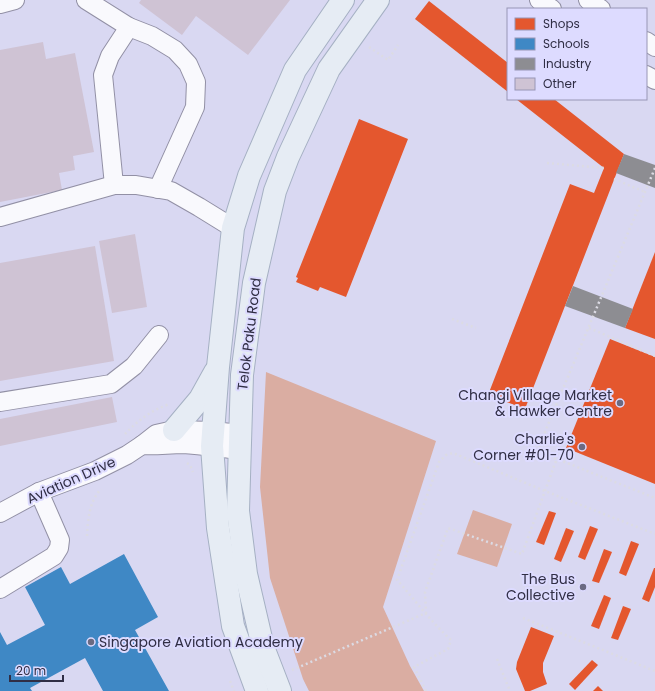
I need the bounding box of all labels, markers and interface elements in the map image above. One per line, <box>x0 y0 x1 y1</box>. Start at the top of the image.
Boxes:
legend <box>507 8 647 100</box>
text: Shops <box>543 15 580 32</box>
text: Schools <box>543 35 590 52</box>
text: Industry <box>543 55 592 72</box>
text: Other <box>543 75 577 92</box>
street label: Telok Paku Road <box>232 276 266 392</box>
place label: Changi Village Market & Hawker Centre <box>458 385 612 421</box>
marker: Changi Village Market & Hawker Centre <box>615 398 625 408</box>
place label: Charlie's Corner #01-70 <box>473 429 574 465</box>
marker: Charlie's Corner #01-70 <box>577 442 587 452</box>
street label: Aviation Drive <box>23 451 119 509</box>
place label: The Bus Collective <box>506 569 575 605</box>
marker: The Bus Collective <box>578 582 588 592</box>
place label: Singapore Aviation Academy <box>99 632 303 652</box>
marker: Singapore Aviation Academy <box>86 637 96 647</box>
scale bar <box>10 657 63 683</box>
text: 20 m <box>16 662 46 679</box>

